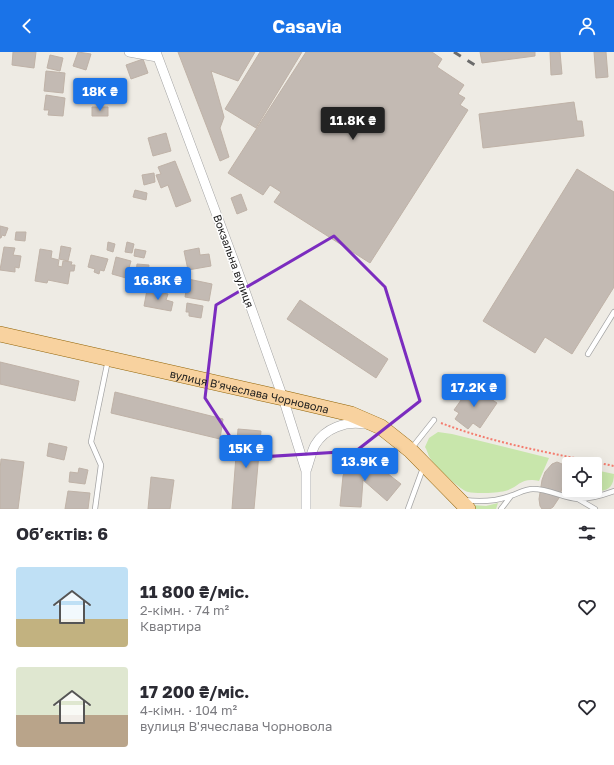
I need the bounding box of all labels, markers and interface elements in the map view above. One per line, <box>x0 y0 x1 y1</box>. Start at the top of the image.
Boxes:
icon: back <box>16 15 38 37</box>
text: Casavia <box>272 15 342 37</box>
icon: person <box>576 15 598 37</box>
pin: 18K ₴ <box>72 78 128 112</box>
text: 18K ₴ <box>82 83 118 99</box>
pin: 11.8K ₴ <box>316 107 390 141</box>
text: 11.8K ₴ <box>330 112 376 128</box>
street label: Вокзальна вулиця <box>211 213 257 309</box>
pin: 16.8K ₴ <box>121 267 195 301</box>
text: 16.8K ₴ <box>134 272 182 288</box>
street label: вулиця В'ячеслава Чорновола <box>169 366 331 415</box>
pin: 17.2K ₴ <box>437 374 511 408</box>
text: 17.2K ₴ <box>451 379 497 395</box>
pin: 15K ₴ <box>218 435 274 469</box>
text: 15K ₴ <box>228 440 264 456</box>
pin: 13.9K ₴ <box>328 448 402 482</box>
text: 13.9K ₴ <box>341 453 389 469</box>
map controls <box>562 457 602 497</box>
button: locate <box>562 457 602 497</box>
icon: filters <box>576 522 598 544</box>
text: Об’єктів: 6 <box>16 523 108 544</box>
text: 11 800 ₴/міс. <box>140 581 249 602</box>
icon: home <box>48 583 96 631</box>
icon: heart <box>576 596 598 618</box>
text: 2-кімн. · 74 m² <box>140 602 229 618</box>
text: Квартира <box>140 618 201 634</box>
text: 17 200 ₴/міс. <box>140 681 249 702</box>
icon: home <box>48 683 96 731</box>
icon: heart <box>576 696 598 718</box>
text: 4-кімн. · 104 m² <box>140 702 237 718</box>
text: вулиця В'ячеслава Чорновола <box>140 718 332 734</box>

